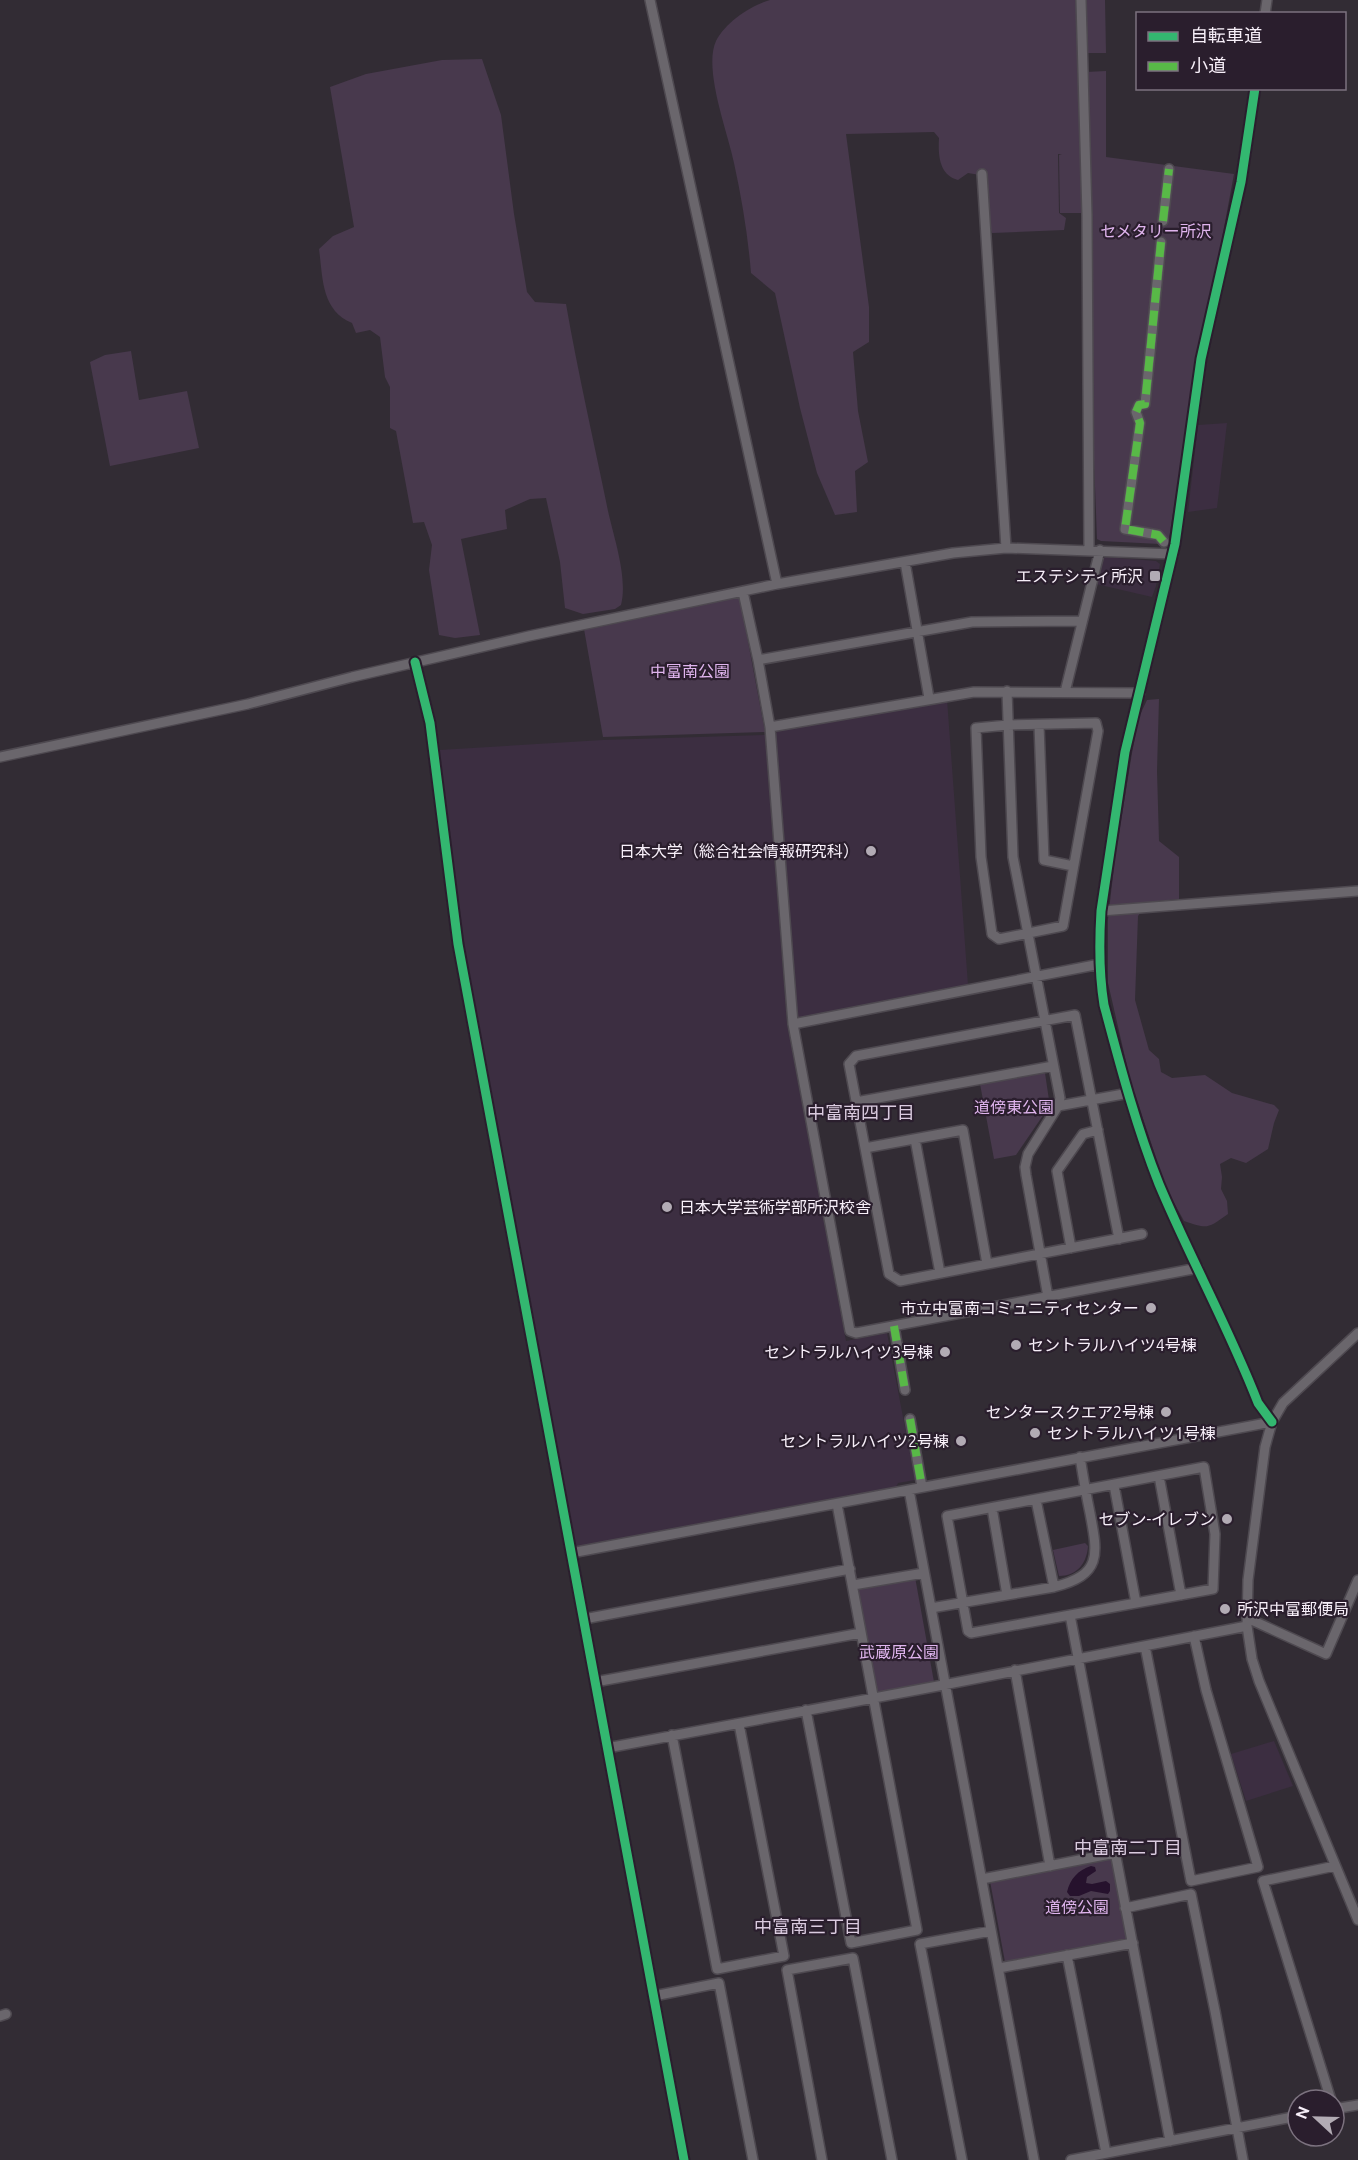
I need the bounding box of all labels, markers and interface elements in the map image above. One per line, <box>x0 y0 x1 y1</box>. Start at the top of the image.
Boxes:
legend <box>1136 12 1346 90</box>
text: 自転車道 <box>1190 25 1262 45</box>
text: 小道 <box>1190 55 1226 75</box>
park label: セメタリー所沢 <box>1100 222 1212 240</box>
place label: エステシティ所沢 <box>1016 567 1143 585</box>
marker: エステシティ所沢 <box>1148 569 1162 583</box>
park label: 中富南公園 <box>650 662 730 680</box>
place label: 日本大学（総合社会情報研究科） <box>619 842 859 860</box>
marker: 日本大学（総合社会情報研究科） <box>864 844 878 858</box>
park label: 道傍東公園 <box>974 1098 1054 1116</box>
district label: 中富南四丁目 <box>807 1102 915 1122</box>
place label: 日本大学芸術学部所沢校舎 <box>679 1198 871 1216</box>
marker: 日本大学芸術学部所沢校舎 <box>660 1200 674 1214</box>
place label: 市立中富南コミュニティセンター <box>900 1299 1139 1317</box>
marker: 市立中富南コミュニティセンター <box>1144 1301 1158 1315</box>
place label: セントラルハイツ4号棟 <box>1028 1336 1197 1354</box>
marker: セントラルハイツ4号棟 <box>1009 1338 1023 1352</box>
place label: セントラルハイツ3号棟 <box>764 1343 933 1361</box>
marker: セントラルハイツ3号棟 <box>938 1345 952 1359</box>
place label: センタースクエア2号棟 <box>986 1403 1154 1421</box>
marker: センタースクエア2号棟 <box>1159 1405 1173 1419</box>
place label: セントラルハイツ1号棟 <box>1047 1424 1216 1442</box>
marker: セントラルハイツ1号棟 <box>1028 1426 1042 1440</box>
place label: セントラルハイツ2号棟 <box>780 1432 949 1450</box>
marker: セントラルハイツ2号棟 <box>954 1434 968 1448</box>
place label: セブン-イレブン <box>1098 1510 1215 1528</box>
marker: セブン-イレブン <box>1220 1512 1234 1526</box>
place label: 所沢中富郵便局 <box>1237 1600 1349 1618</box>
marker: 所沢中富郵便局 <box>1218 1602 1232 1616</box>
park label: 武蔵原公園 <box>859 1643 939 1661</box>
district label: 中富南二丁目 <box>1074 1837 1182 1857</box>
park label: 道傍公園 <box>1045 1898 1109 1916</box>
district label: 中富南三丁目 <box>754 1916 862 1936</box>
north arrow <box>1286 2088 1346 2148</box>
text: N <box>1292 2103 1313 2121</box>

